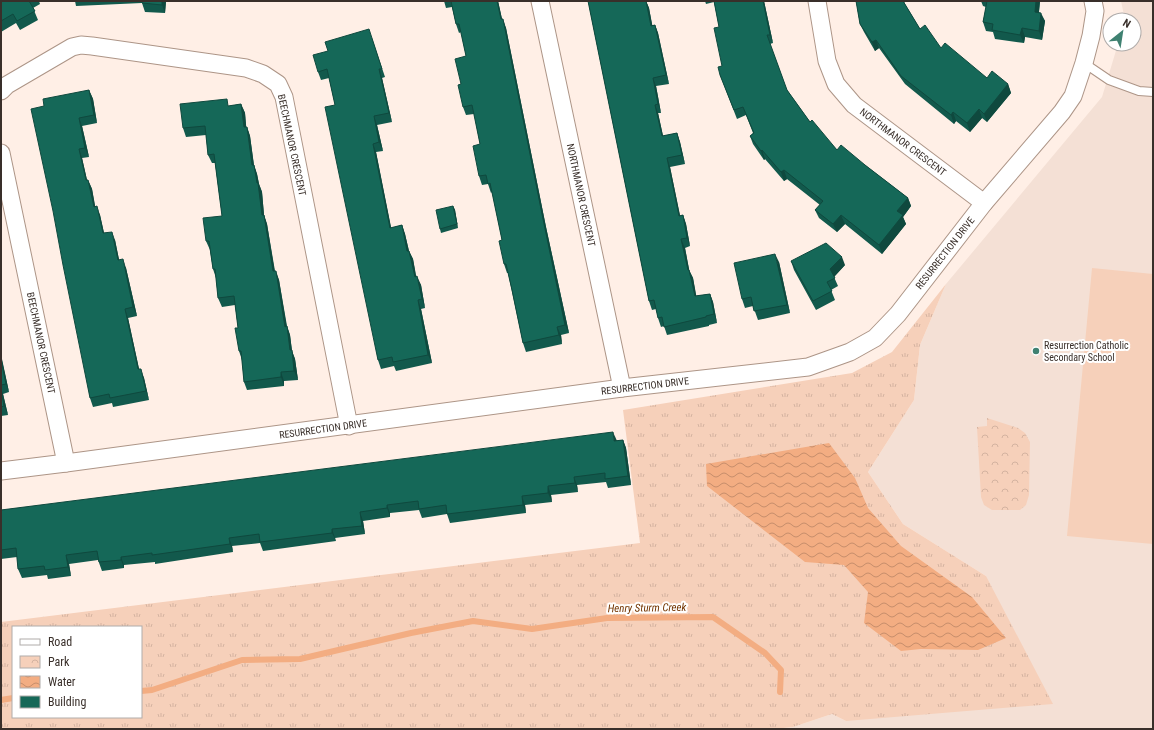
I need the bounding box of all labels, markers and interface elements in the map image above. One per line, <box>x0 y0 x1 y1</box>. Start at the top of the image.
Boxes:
north arrow <box>1102 12 1142 52</box>
text: N <box>1121 16 1133 31</box>
street label: BEECHMANOR CRESCENT <box>276 93 308 197</box>
street label: NORTHMANOR CRESCENT <box>858 106 948 178</box>
street label: NORTHMANOR CRESCENT <box>565 143 597 247</box>
street label: RESURRECTION DRIVE <box>913 215 977 291</box>
street label: BEECHMANOR CRESCENT <box>25 291 57 395</box>
place label: Resurrection Catholic Secondary School <box>1044 340 1129 363</box>
marker: Resurrection Catholic Secondary School <box>1031 346 1041 356</box>
street label: RESURRECTION DRIVE <box>600 375 690 397</box>
street label: RESURRECTION DRIVE <box>278 417 368 441</box>
water label: Henry Sturm Creek <box>608 601 687 615</box>
legend <box>12 626 142 718</box>
text: Road <box>48 635 72 649</box>
text: Park <box>48 655 70 669</box>
text: Water <box>48 675 76 689</box>
text: Building <box>48 695 86 709</box>

